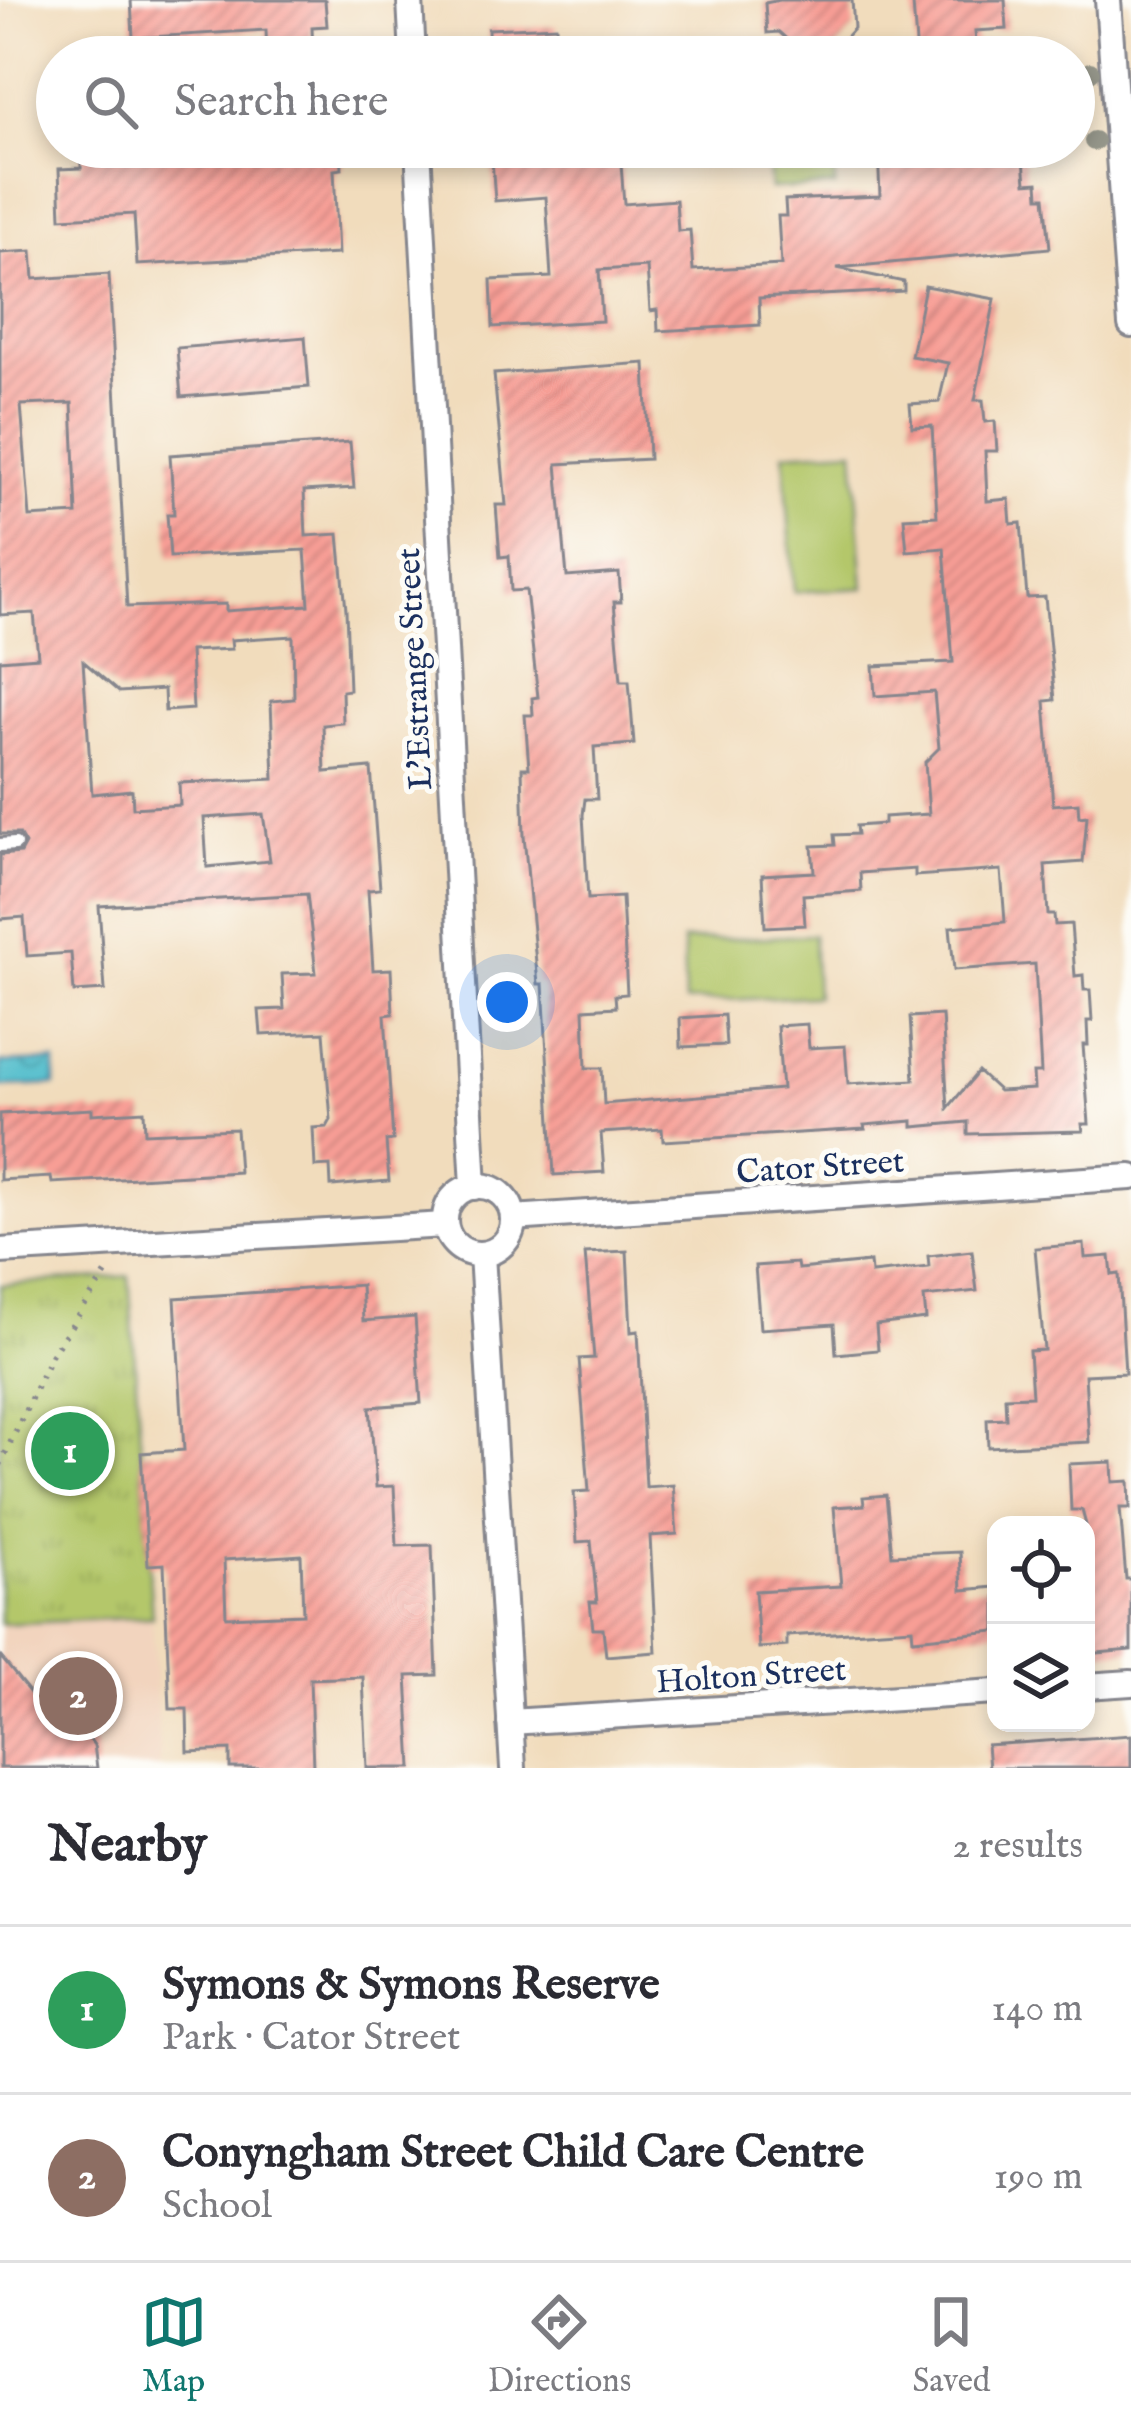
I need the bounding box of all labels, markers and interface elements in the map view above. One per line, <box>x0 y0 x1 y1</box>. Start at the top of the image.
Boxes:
search box <box>36 36 1095 168</box>
icon: search <box>78 69 144 135</box>
text: Search here <box>174 74 388 131</box>
street label: L'Estrange Street <box>389 547 443 791</box>
your location <box>477 972 537 1032</box>
street label: Cator Street <box>735 1141 906 1195</box>
pin: 1 <box>31 1406 109 1496</box>
map controls <box>987 1516 1095 1732</box>
button: locate <box>987 1516 1095 1624</box>
button: layers <box>987 1624 1095 1732</box>
street label: Holton Street <box>655 1649 848 1705</box>
pin: 2 <box>39 1651 117 1741</box>
text: Nearby <box>48 1814 207 1879</box>
text: 2 results <box>952 1822 1083 1871</box>
text: Symons & Symons Reserve <box>162 1957 660 2014</box>
text: 1 <box>80 1985 94 2034</box>
text: 140 m <box>992 1985 1083 2034</box>
text: Park · Cator Street <box>162 2014 460 2063</box>
text: Conyngham Street Child Care Centre <box>162 2125 864 2182</box>
text: 2 <box>78 2153 96 2202</box>
text: 190 m <box>994 2153 1083 2202</box>
text: School <box>162 2182 272 2231</box>
tab: Map <box>141 2289 207 2403</box>
tab: Directions <box>488 2289 631 2403</box>
tab: Saved <box>912 2289 990 2403</box>

